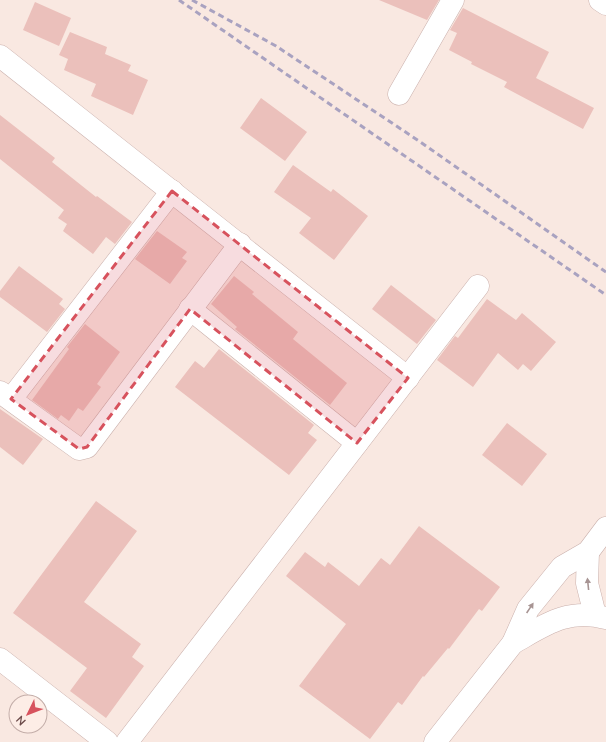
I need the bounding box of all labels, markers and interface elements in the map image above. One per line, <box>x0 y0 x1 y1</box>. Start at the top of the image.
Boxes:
one-way arrow <box>585 578 592 590</box>
one-way arrow <box>526 603 534 613</box>
north arrow <box>8 694 48 734</box>
text: N <box>13 712 29 729</box>

